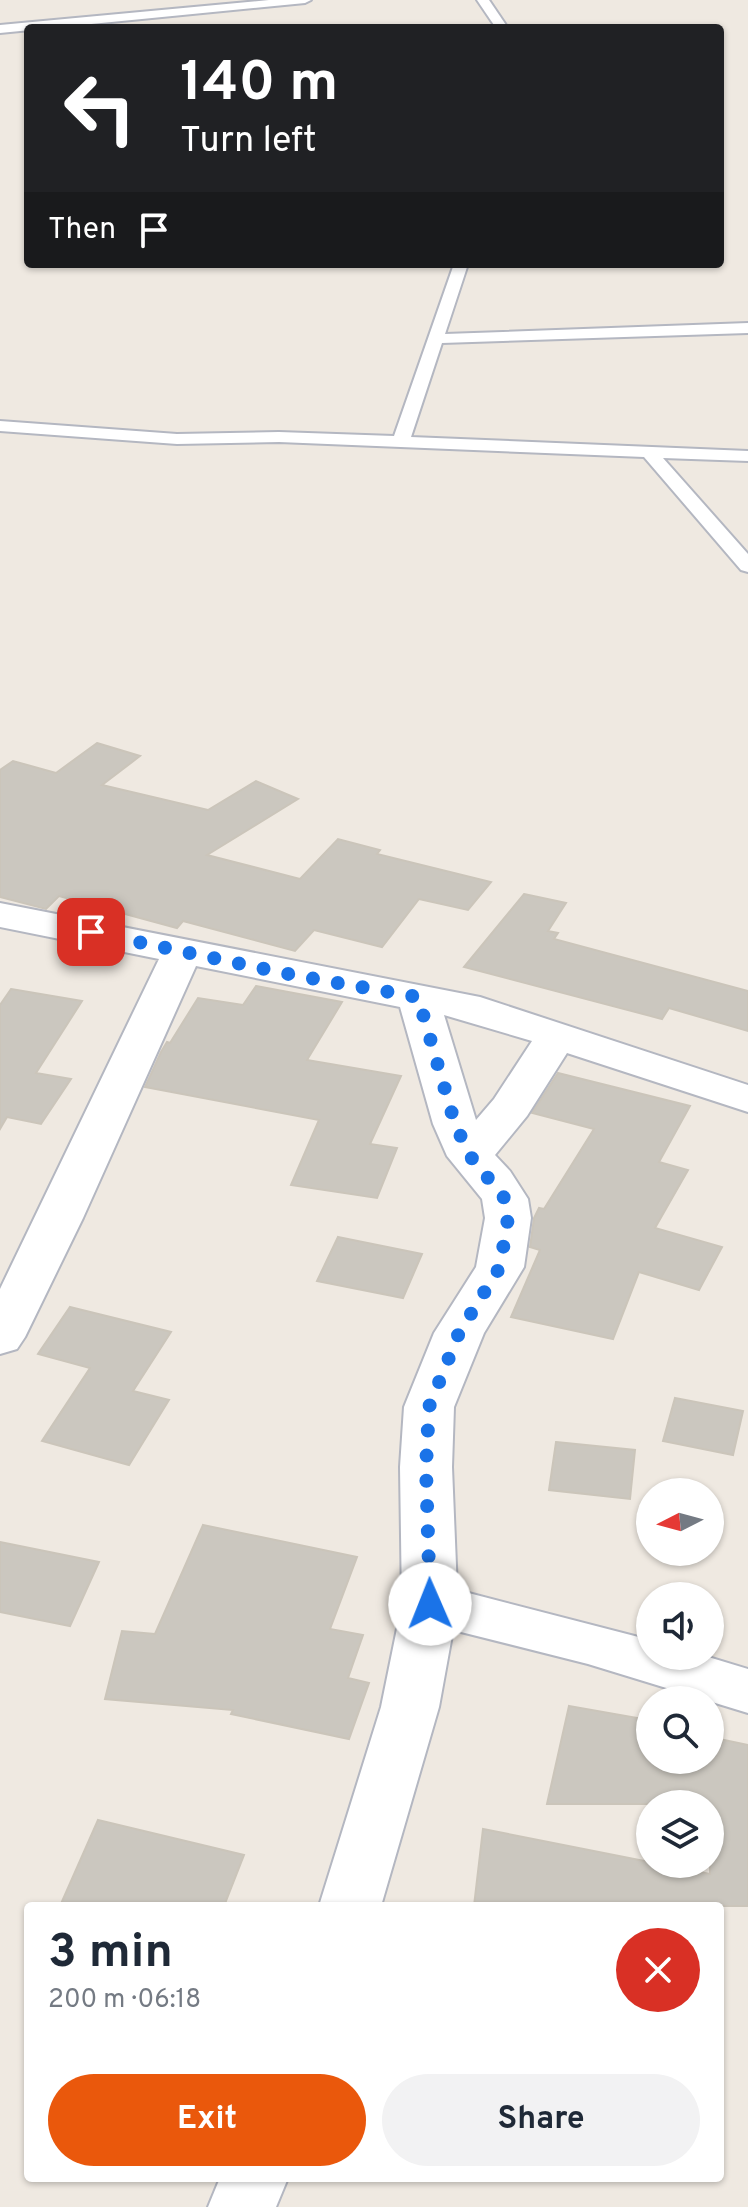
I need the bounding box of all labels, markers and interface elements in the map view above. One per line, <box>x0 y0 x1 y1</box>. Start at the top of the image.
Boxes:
text: 140 m <box>180 50 338 120</box>
icon: left <box>48 56 152 160</box>
text: Turn left <box>180 119 317 165</box>
icon: arrive <box>132 208 176 252</box>
text: Then <box>48 212 116 249</box>
pin <box>57 898 125 966</box>
icon: arrive <box>69 910 113 954</box>
north arrow <box>636 1478 724 1566</box>
map controls <box>636 1478 724 1878</box>
position arrow <box>388 1562 472 1646</box>
button: sound <box>636 1582 724 1670</box>
button: search <box>636 1686 724 1774</box>
button: layers <box>636 1790 724 1878</box>
text: 3 min <box>48 1924 173 1984</box>
button: close <box>616 1928 700 2012</box>
text: 200 m · 06:18 <box>48 1984 201 2017</box>
button: Exit <box>48 2074 366 2166</box>
button: Share <box>382 2074 700 2166</box>

